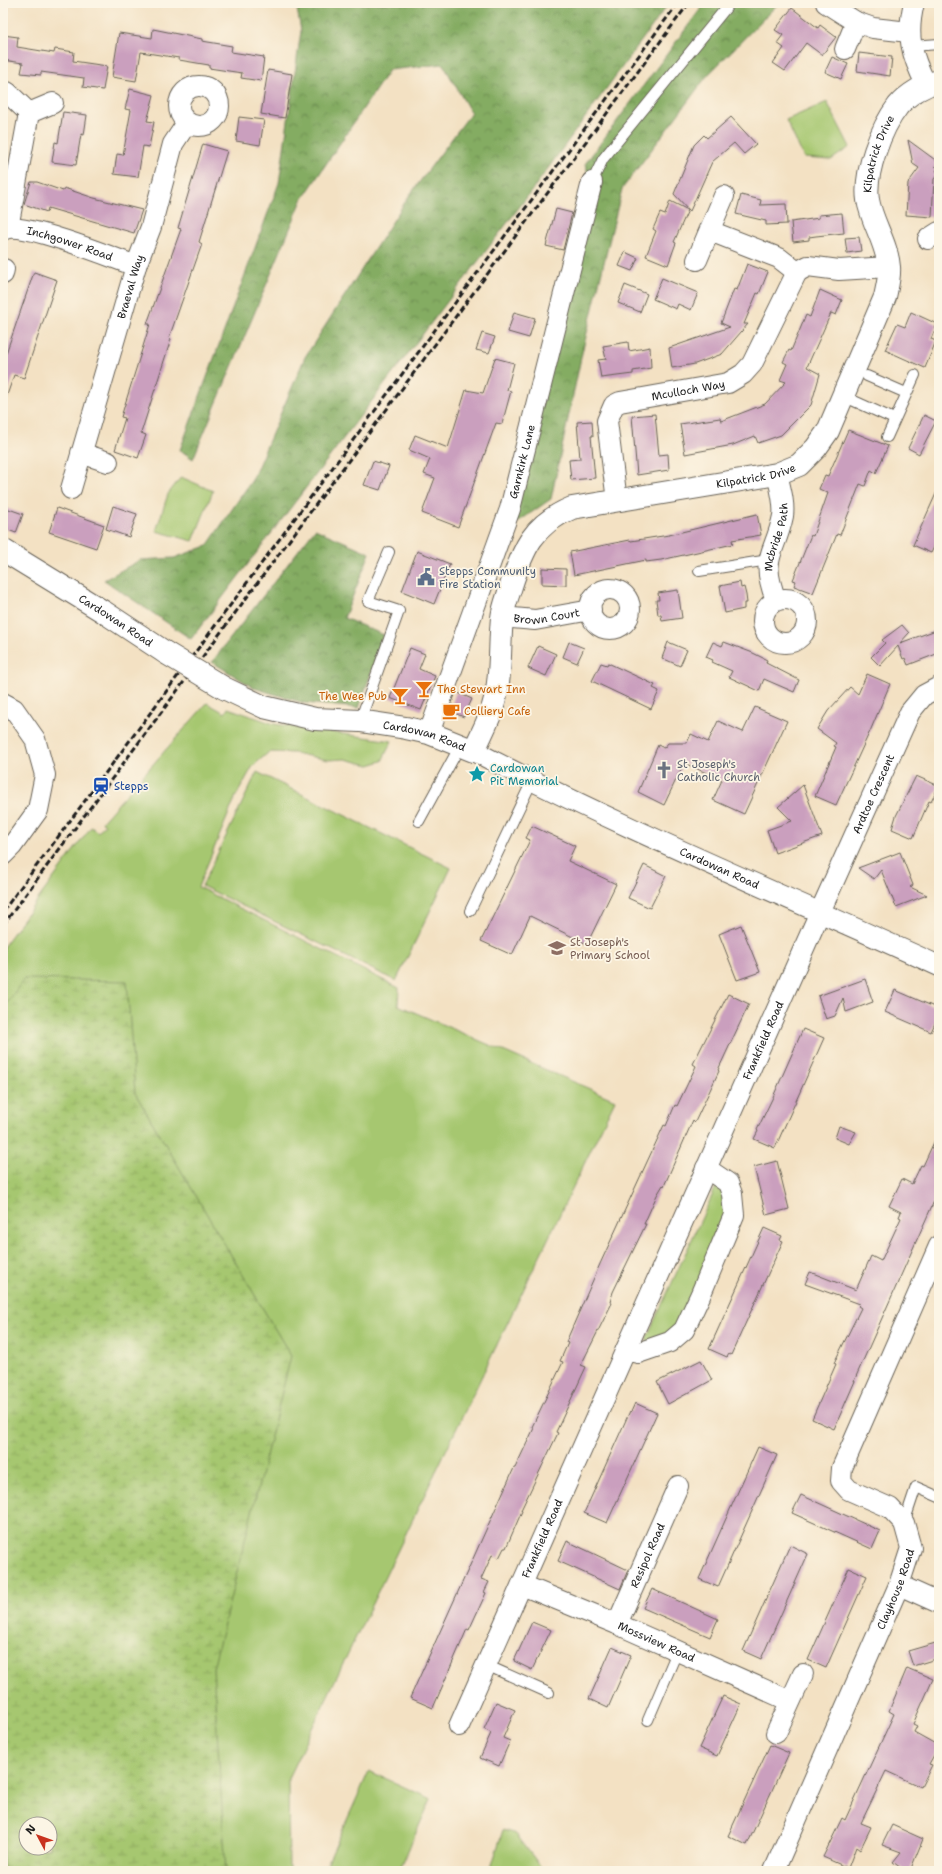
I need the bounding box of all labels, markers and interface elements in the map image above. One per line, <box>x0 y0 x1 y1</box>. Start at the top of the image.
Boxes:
street label: Kilpatrick Drive <box>860 112 898 193</box>
street label: Inchgower Road <box>25 223 115 265</box>
street label: Braeval Way <box>114 252 148 321</box>
street label: Mculloch Way <box>650 377 726 404</box>
street label: Garnkirk Lane <box>506 423 539 501</box>
street label: Kilpatrick Drive <box>715 460 798 492</box>
street label: Mcbride Path <box>761 502 792 572</box>
place label: Stepps Community Fire Station <box>439 564 536 592</box>
public building icon: Stepps Community Fire Station <box>416 567 436 587</box>
street label: Cardowan Road <box>76 591 156 650</box>
street label: Brown Court <box>513 605 581 629</box>
bar icon: The Stewart Inn <box>414 679 434 699</box>
place label: The Stewart Inn <box>437 682 526 697</box>
bar icon: The Wee Pub <box>390 686 410 706</box>
place label: The Wee Pub <box>319 689 387 704</box>
cafe icon: Colliery Cafe <box>441 701 461 721</box>
place label: Colliery Cafe <box>464 704 531 719</box>
street label: Cardowan Road <box>382 718 468 755</box>
street label: Ardtoe Crescent <box>849 752 898 836</box>
place label: St Joseph's Catholic Church <box>677 757 760 785</box>
church icon: St Joseph's Catholic Church <box>654 760 674 780</box>
place label: Cardowan Pit Memorial <box>490 761 559 789</box>
place icon: Cardowan Pit Memorial <box>467 764 487 784</box>
station icon: Stepps <box>91 776 111 796</box>
place label: Stepps <box>114 779 148 794</box>
street label: Cardowan Road <box>677 844 762 893</box>
place label: St Joseph's Primary School <box>570 935 650 963</box>
school or university icon: St Joseph's Primary School <box>547 938 567 958</box>
street label: Frankfield Road <box>739 999 788 1082</box>
street label: Frankfield Road <box>519 1497 567 1581</box>
street label: Resipol Road <box>627 1521 669 1590</box>
street label: Clayhouse Road <box>873 1547 918 1632</box>
street label: Mossview Road <box>615 1618 697 1666</box>
north arrow <box>18 1816 58 1856</box>
text: N <box>22 1821 40 1838</box>

